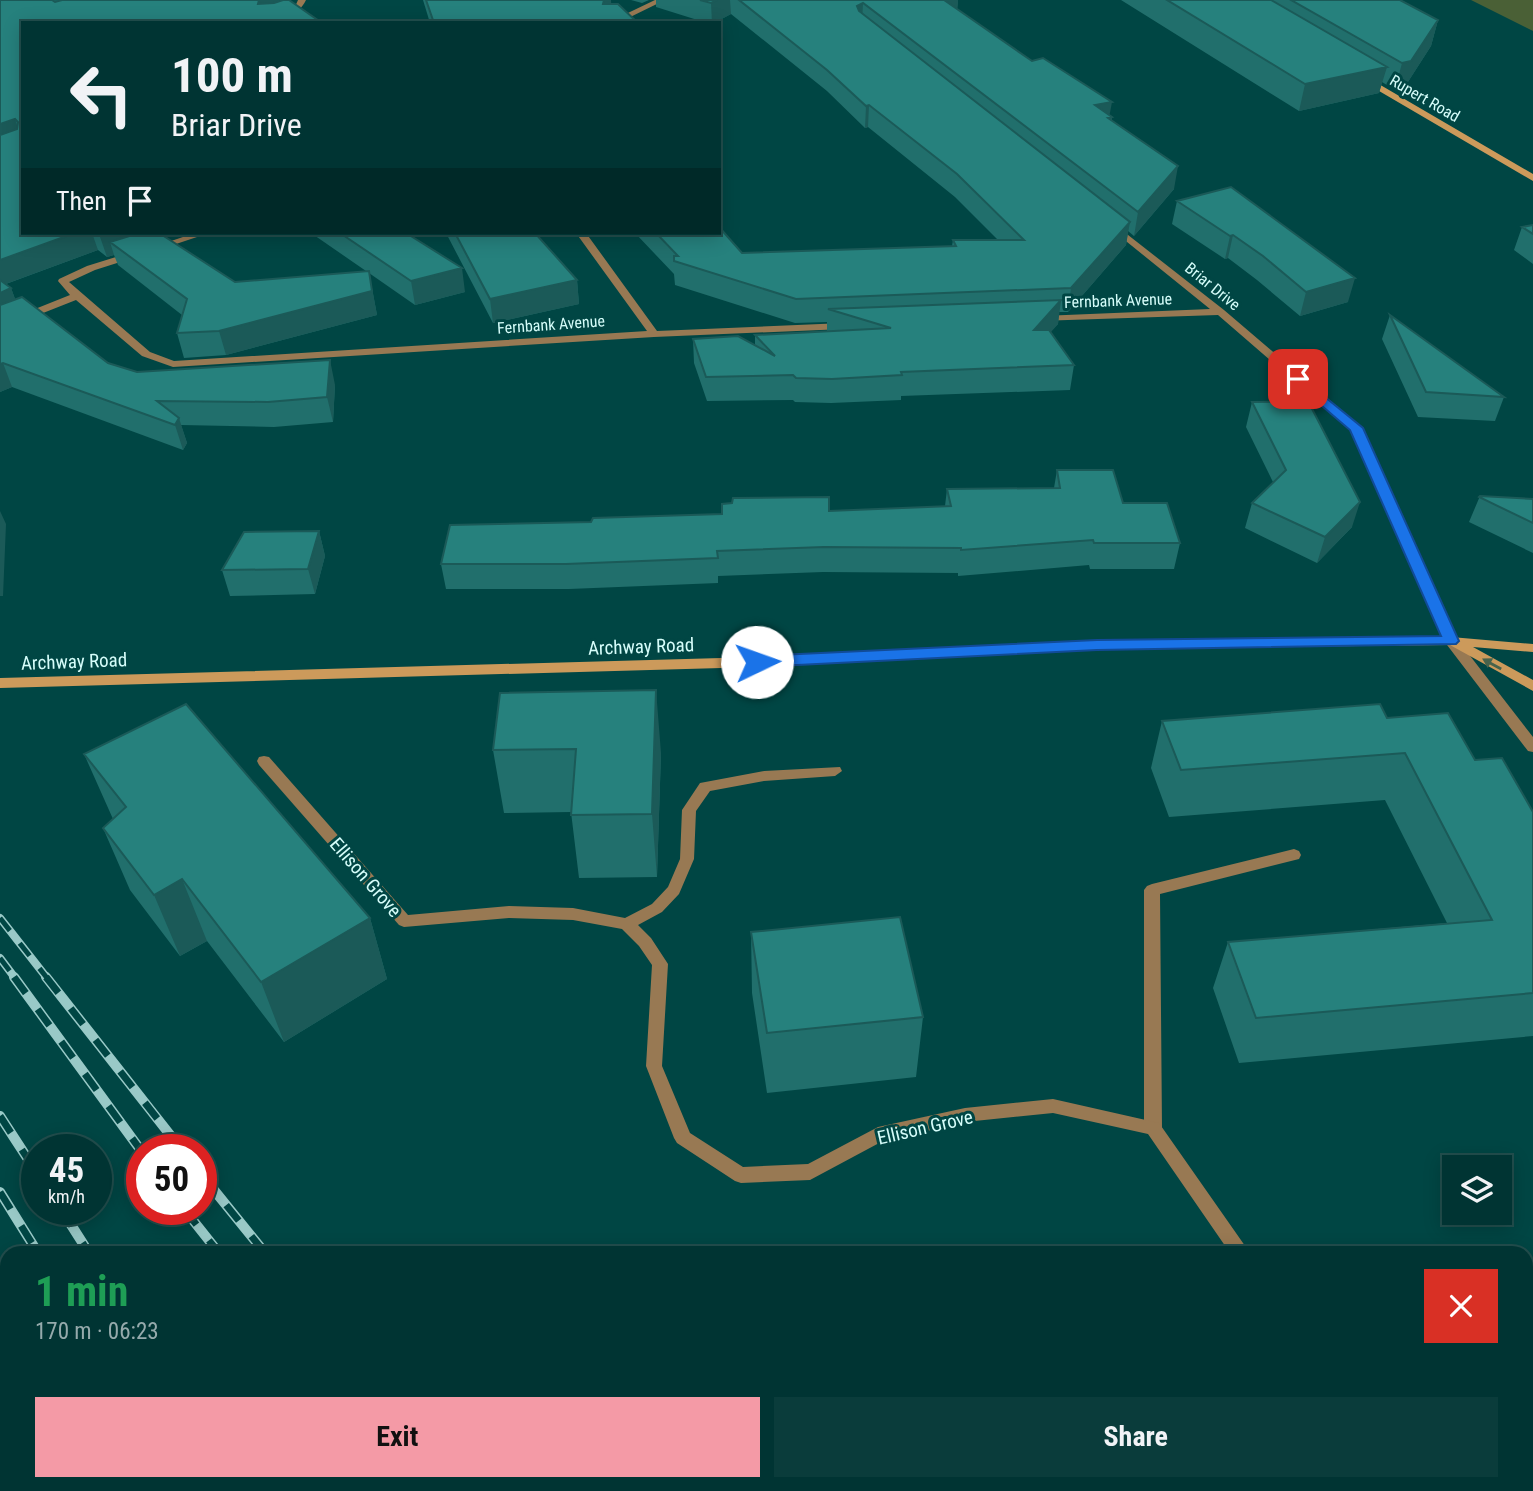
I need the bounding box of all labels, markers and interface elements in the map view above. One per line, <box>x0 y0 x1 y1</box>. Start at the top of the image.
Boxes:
text: 100 m <box>171 47 293 104</box>
icon: left <box>56 49 147 140</box>
street label: Rupert Road <box>1386 71 1463 126</box>
text: Briar Drive <box>171 106 302 144</box>
icon: arrive <box>121 182 159 220</box>
text: Then <box>56 186 107 216</box>
street label: Briar Drive <box>1181 258 1244 314</box>
street label: Fernbank Avenue <box>1064 289 1172 312</box>
street label: Fernbank Avenue <box>497 311 606 338</box>
pin <box>1268 349 1328 409</box>
icon: arrive <box>1279 360 1317 398</box>
position arrow <box>720 625 794 699</box>
street label: Archway Road <box>588 633 695 660</box>
street label: Archway Road <box>21 648 128 675</box>
one-way arrow <box>1482 658 1502 670</box>
street label: Ellison Grove <box>325 833 406 922</box>
street label: Ellison Grove <box>875 1105 975 1150</box>
speed limit sign: 50 <box>126 1134 217 1225</box>
text: 45 <box>49 1150 84 1191</box>
map controls <box>1442 1155 1512 1225</box>
button: layers <box>1442 1155 1512 1225</box>
text: km/h <box>48 1186 85 1207</box>
text: 1 min <box>35 1267 128 1316</box>
button: close <box>1424 1269 1498 1343</box>
text: 170 m · 06:23 <box>35 1318 159 1345</box>
button: Exit <box>35 1397 760 1477</box>
button: Share <box>774 1397 1498 1477</box>

